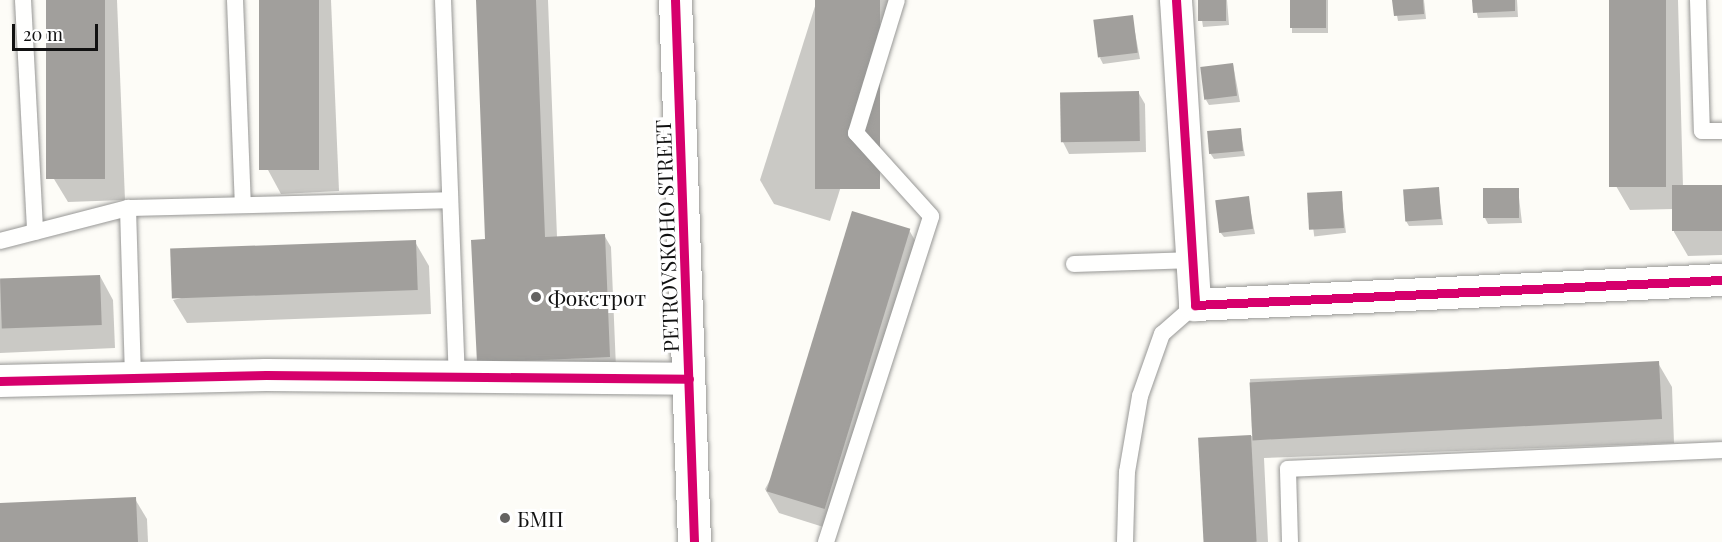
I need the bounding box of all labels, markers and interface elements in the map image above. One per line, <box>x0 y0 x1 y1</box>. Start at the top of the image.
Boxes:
scale bar <box>15 12 100 50</box>
text: 20 m <box>23 22 63 46</box>
street label: PETROVSKOHO STREET <box>649 119 683 353</box>
place label: Фокстрот <box>548 284 646 310</box>
marker: Фокстрот <box>529 290 543 304</box>
place label: БМП <box>517 505 564 531</box>
marker: БМП <box>498 511 512 525</box>

